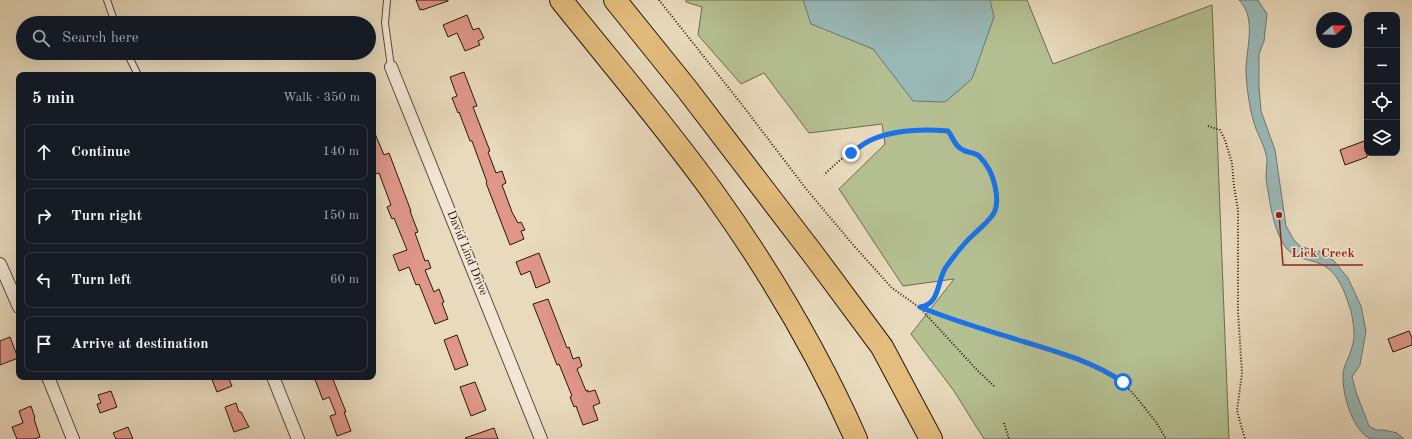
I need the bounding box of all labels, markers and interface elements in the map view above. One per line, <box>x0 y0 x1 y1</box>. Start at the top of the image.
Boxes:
north arrow <box>1316 12 1352 48</box>
map controls <box>1364 12 1400 156</box>
button: + <box>1364 12 1400 48</box>
search box <box>16 16 376 60</box>
icon: search <box>30 27 52 49</box>
text: Search here <box>62 31 139 46</box>
button: − <box>1364 48 1400 84</box>
button: locate <box>1364 84 1400 120</box>
text: 5 min <box>32 90 75 107</box>
text: Walk · 350 m <box>283 91 360 104</box>
button: layers <box>1364 120 1400 156</box>
icon: ahead <box>33 141 55 163</box>
route end <box>842 144 860 162</box>
text: Continue <box>71 145 130 160</box>
text: 140 m <box>322 145 359 158</box>
icon: right <box>33 205 55 227</box>
text: Turn right <box>71 209 142 224</box>
text: 150 m <box>322 209 359 222</box>
street label: David Lind Drive <box>445 209 490 298</box>
callout: Lick Creek <box>1283 240 1363 265</box>
text: Lick Creek <box>1291 247 1355 260</box>
icon: left <box>33 269 55 291</box>
text: Turn left <box>71 273 131 288</box>
text: 60 m <box>330 273 359 286</box>
icon: arrive <box>33 333 55 355</box>
text: Arrive at destination <box>71 337 209 352</box>
route start <box>1114 373 1132 391</box>

